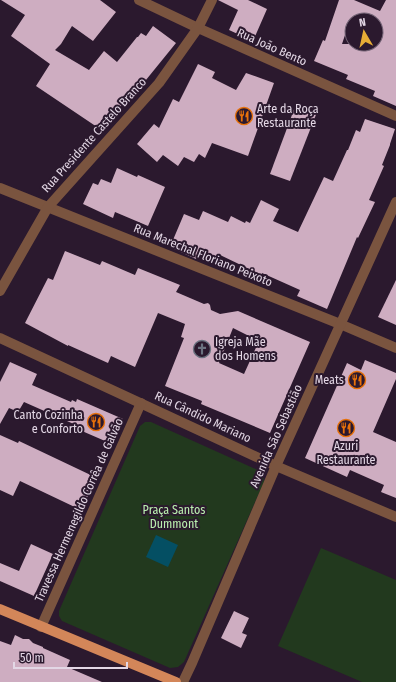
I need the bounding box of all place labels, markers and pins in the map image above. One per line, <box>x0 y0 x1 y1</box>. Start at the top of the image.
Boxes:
place label: Arte da Roça Restaurante <box>257 102 319 130</box>
restaurant icon: Arte da Roça Restaurante <box>234 106 254 126</box>
place label: Igreja Mãe dos Homens <box>215 335 276 363</box>
church icon: Igreja Mãe dos Homens <box>192 339 212 359</box>
restaurant icon: Meats <box>347 370 367 390</box>
place label: Meats <box>315 373 344 387</box>
place label: Canto Cozinha e Conforto <box>14 408 83 436</box>
restaurant icon: Canto Cozinha e Conforto <box>86 412 106 432</box>
restaurant icon: Azuri Restaurante <box>336 418 356 438</box>
place label: Azuri Restaurante <box>316 439 376 467</box>

